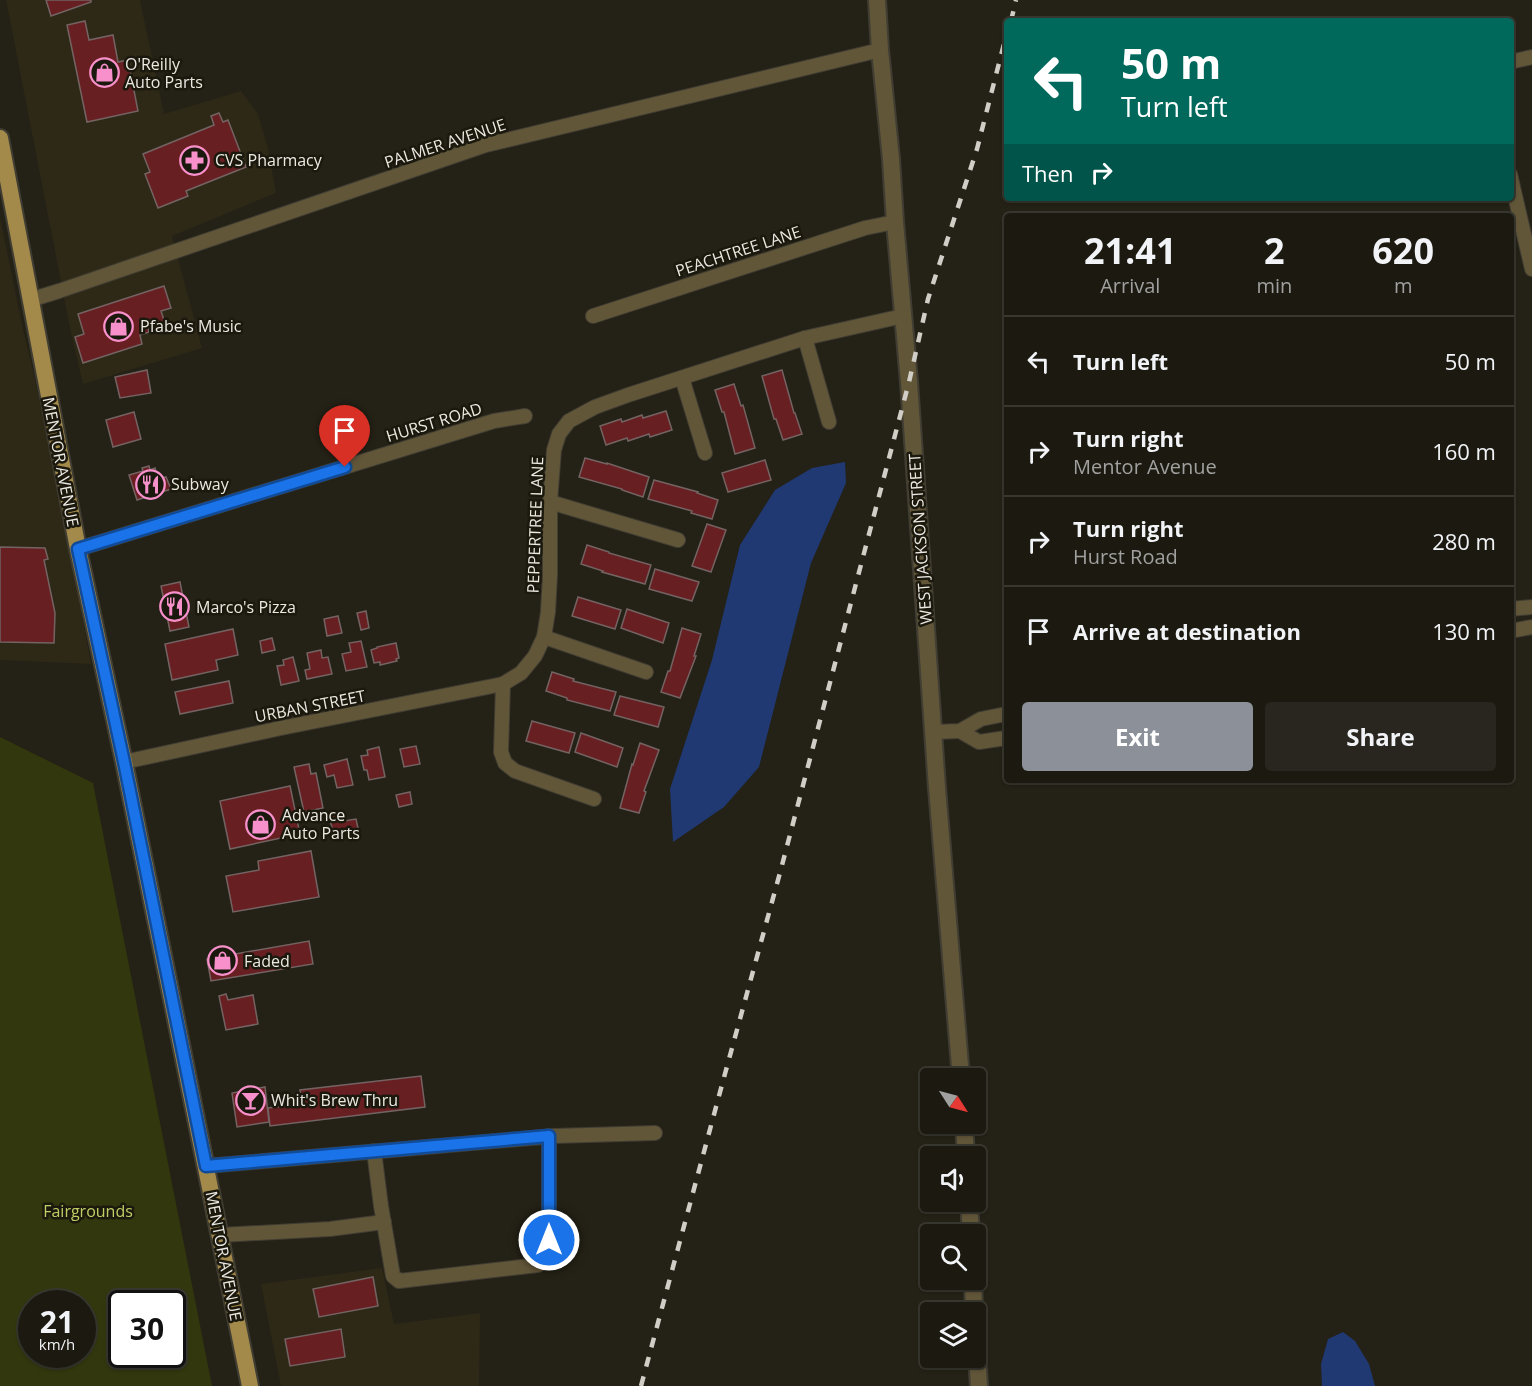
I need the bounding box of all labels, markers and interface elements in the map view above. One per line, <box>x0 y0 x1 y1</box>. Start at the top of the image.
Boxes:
text: 50 m <box>1121 34 1221 91</box>
icon: left <box>1022 42 1100 120</box>
place label: O'Reilly Auto Parts <box>125 53 203 93</box>
shop icon: O'Reilly Auto Parts <box>88 57 120 89</box>
text: Turn left <box>1121 88 1228 125</box>
street label: PALMER AVENUE <box>381 113 509 173</box>
pharmacy icon: CVS Pharmacy <box>178 144 210 176</box>
place label: CVS Pharmacy <box>215 149 323 171</box>
icon: right <box>1085 156 1118 189</box>
text: Then <box>1022 158 1073 188</box>
street label: PEACHTREE LANE <box>673 220 803 282</box>
text: 21:41 <box>1084 226 1177 275</box>
text: 2 <box>1264 226 1285 275</box>
text: 620 <box>1372 226 1434 275</box>
text: Arrival <box>1100 272 1160 299</box>
text: min <box>1256 272 1292 299</box>
text: m <box>1394 272 1412 299</box>
shop icon: Pfabe's Music <box>103 310 135 342</box>
place label: Pfabe's Music <box>140 315 242 337</box>
icon: left <box>1022 345 1055 378</box>
text: Turn left <box>1073 346 1168 376</box>
text: 50 m <box>1445 346 1496 376</box>
street label: MENTOR AVENUE <box>38 395 84 529</box>
street label: HURST ROAD <box>383 397 485 447</box>
pin <box>319 405 370 467</box>
icon: arrive <box>328 414 361 447</box>
text: Turn right <box>1073 423 1184 453</box>
icon: right <box>1022 435 1055 468</box>
text: 160 m <box>1432 436 1496 466</box>
street label: WEST JACKSON STREET <box>903 453 937 625</box>
text: Mentor Avenue <box>1073 453 1217 480</box>
street label: PEPPERTREE LANE <box>522 456 548 594</box>
restaurant icon: Subway <box>134 468 166 500</box>
place label: Subway <box>171 473 230 495</box>
text: Turn right <box>1073 513 1184 543</box>
icon: right <box>1022 525 1055 558</box>
text: 280 m <box>1432 526 1496 556</box>
text: Hurst Road <box>1073 543 1178 570</box>
restaurant icon: Marco's Pizza <box>159 591 191 623</box>
place label: Marco's Pizza <box>196 596 296 618</box>
icon: arrive <box>1022 615 1055 648</box>
text: Arrive at destination <box>1073 616 1301 646</box>
text: 130 m <box>1432 616 1496 646</box>
street label: URBAN STREET <box>253 684 367 728</box>
button: Exit <box>1022 702 1253 771</box>
button: Share <box>1265 702 1496 771</box>
place label: Advance Auto Parts <box>282 804 360 844</box>
shop icon: Advance Auto Parts <box>245 808 277 840</box>
shop icon: Faded <box>207 945 239 977</box>
place label: Faded <box>244 950 290 972</box>
north arrow <box>920 1068 986 1134</box>
map controls <box>920 1068 986 1368</box>
bar icon: Whit's Brew Thru <box>234 1084 266 1116</box>
place label: Whit's Brew Thru <box>271 1089 398 1111</box>
button: sound <box>920 1146 986 1212</box>
street label: MENTOR AVENUE <box>201 1189 247 1323</box>
park label: Fairgrounds <box>43 1200 133 1222</box>
position arrow <box>517 1208 581 1272</box>
button: search <box>920 1224 986 1290</box>
speed limit sign: 30 <box>108 1290 186 1368</box>
text: 21 <box>40 1301 74 1342</box>
button: layers <box>920 1302 986 1368</box>
text: km/h <box>39 1334 75 1354</box>

